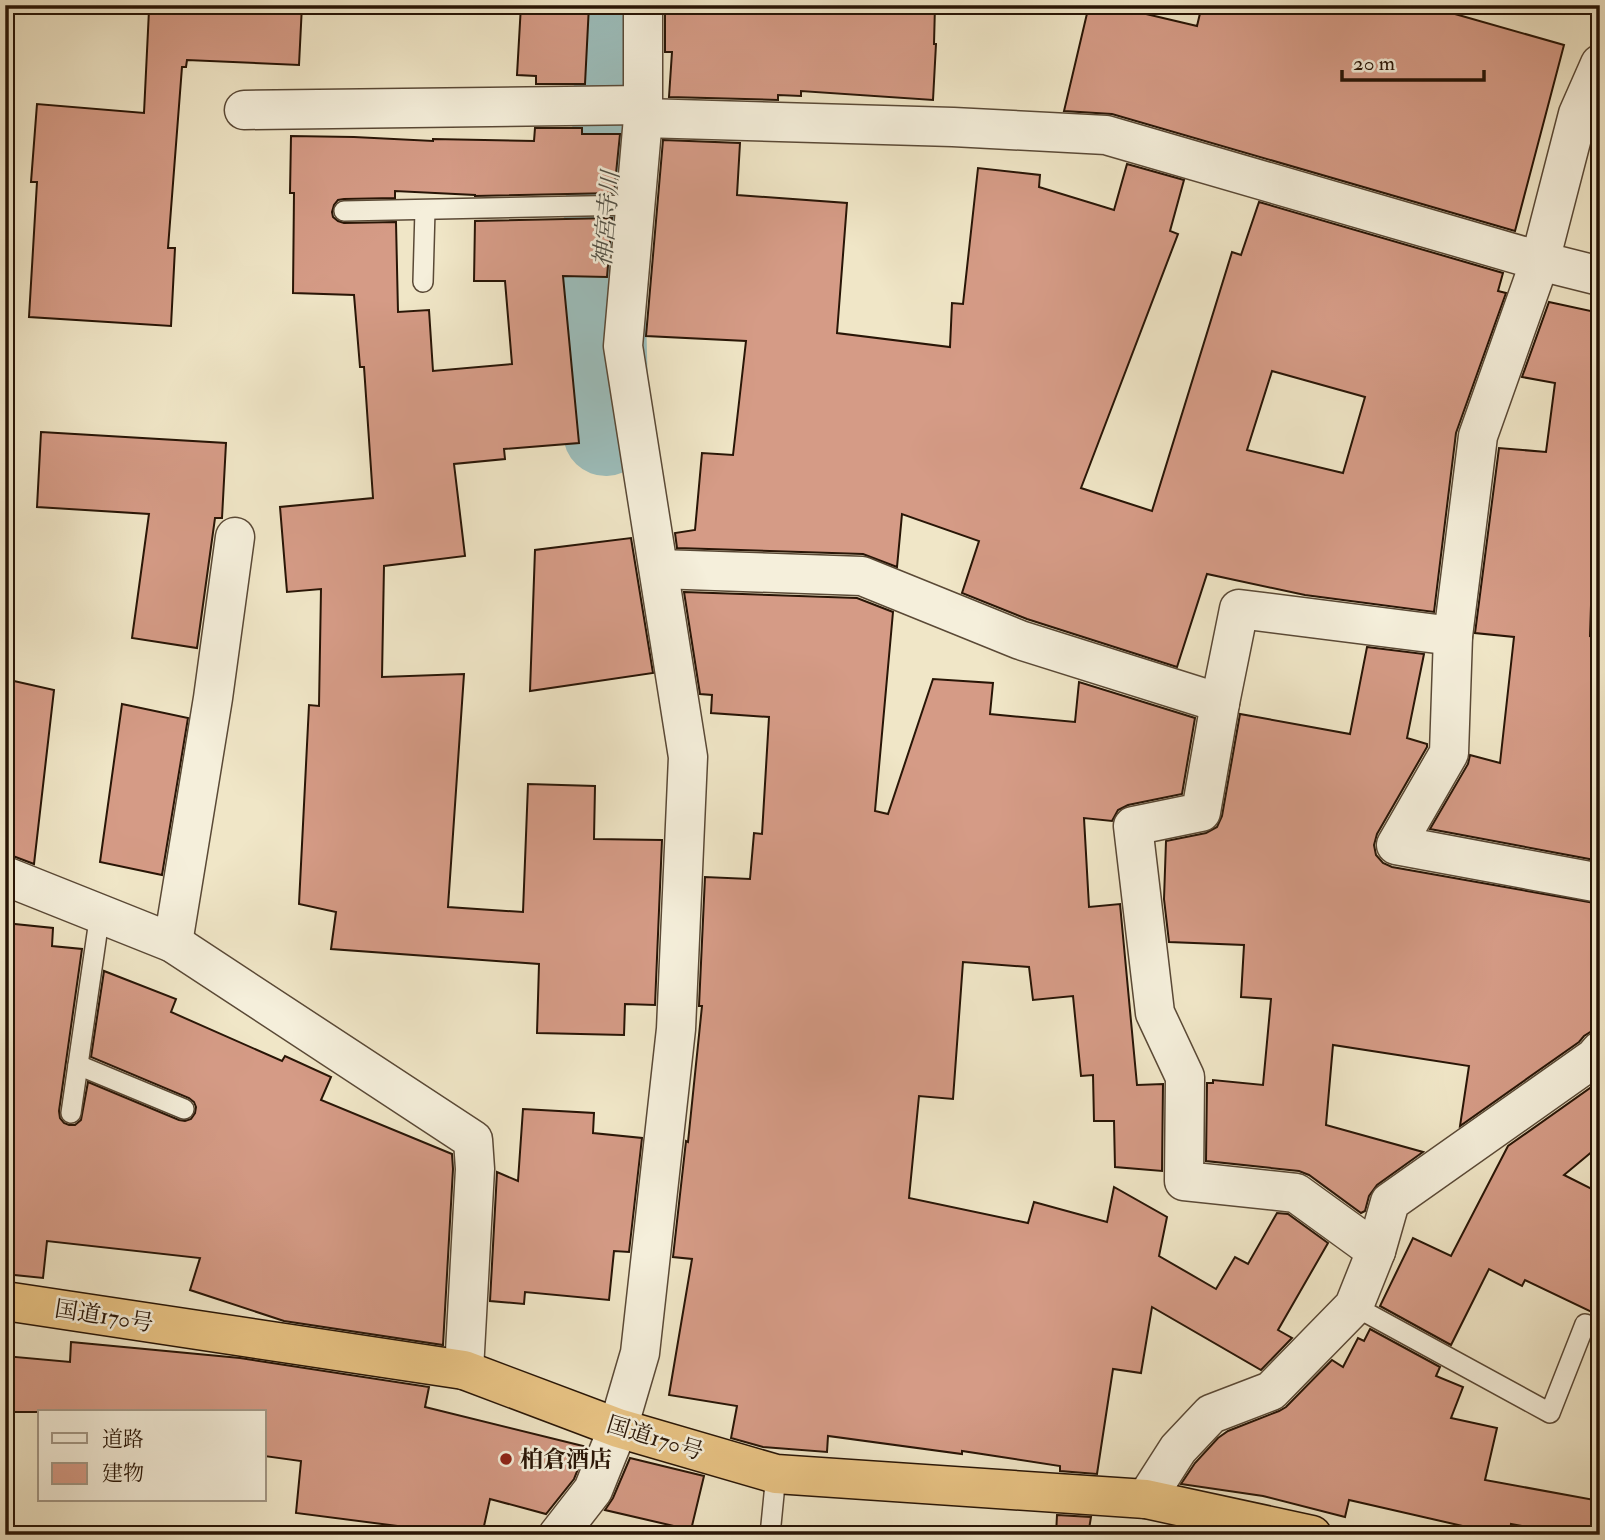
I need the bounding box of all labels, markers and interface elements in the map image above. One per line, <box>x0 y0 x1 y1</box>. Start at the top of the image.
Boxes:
scale bar <box>1342 38 1484 82</box>
text: 20 m <box>1353 50 1395 77</box>
water label: 神宮寺川 <box>587 167 627 268</box>
street label: 国道170号 <box>53 1294 155 1338</box>
legend <box>38 1410 266 1502</box>
street label: 国道170号 <box>603 1410 707 1466</box>
text: 道路 <box>102 1426 144 1453</box>
place label: 柏倉酒店 <box>520 1445 612 1474</box>
marker: 柏倉酒店 <box>498 1451 514 1467</box>
text: 建物 <box>102 1460 144 1487</box>

